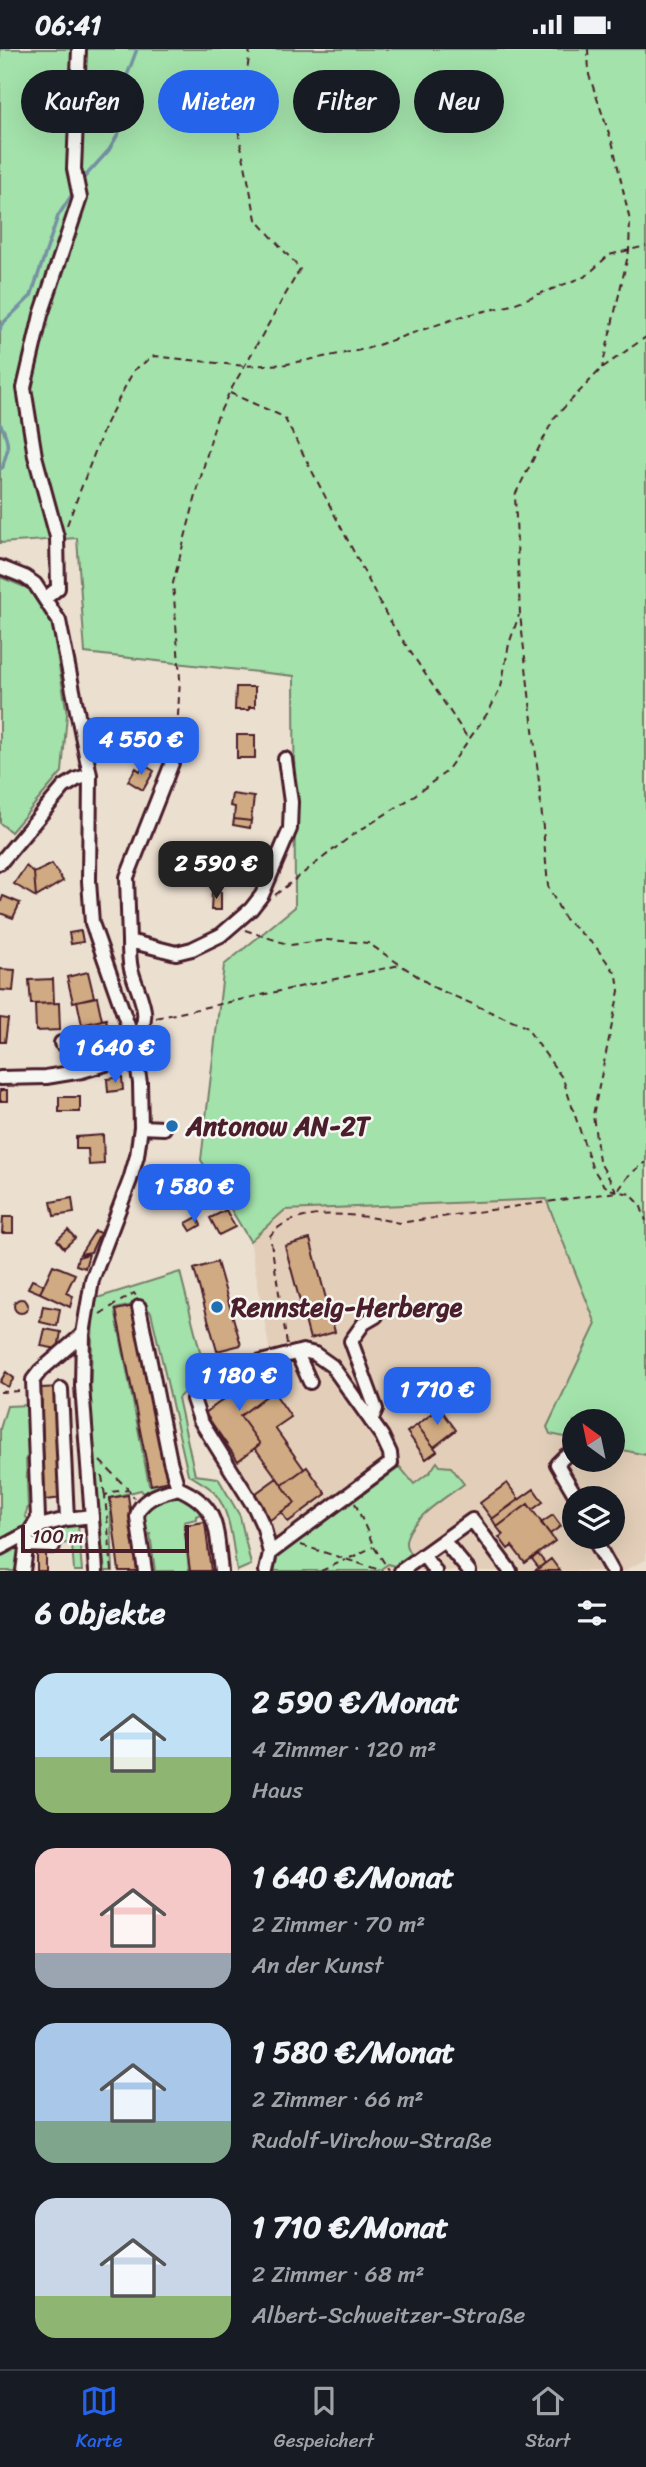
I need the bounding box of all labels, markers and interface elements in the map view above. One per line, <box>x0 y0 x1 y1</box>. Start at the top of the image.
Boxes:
text: 06:41 <box>35 2 101 48</box>
chip: Kaufen <box>21 70 144 133</box>
chip: Mieten <box>158 70 279 133</box>
chip: Filter <box>293 70 400 133</box>
chip: Neu <box>414 70 504 133</box>
pin: 4 550 € <box>76 717 206 777</box>
text: 4 550 € <box>99 719 183 760</box>
pin: 2 590 € <box>151 841 281 901</box>
text: 2 590 € <box>174 843 258 884</box>
pin: 1 640 € <box>50 1025 180 1085</box>
text: 1 640 € <box>75 1027 155 1068</box>
place label: Antonow AN-2T <box>185 1103 372 1149</box>
marker: Antonow AN-2T <box>164 1118 180 1134</box>
pin: 1 580 € <box>129 1165 259 1224</box>
text: 1 580 € <box>154 1166 234 1207</box>
place label: Rennsteig-Herberge <box>230 1284 463 1330</box>
marker: Rennsteig-Herberge <box>209 1299 225 1315</box>
pin: 1 180 € <box>174 1353 304 1413</box>
text: 1 180 € <box>201 1355 277 1396</box>
pin: 1 710 € <box>372 1367 502 1427</box>
text: 1 710 € <box>400 1369 474 1410</box>
north arrow <box>562 1409 625 1472</box>
map controls <box>562 1409 625 1549</box>
button: layers <box>562 1486 625 1549</box>
text: 100 m <box>32 1520 84 1553</box>
scale bar <box>21 1522 189 1554</box>
text: 6 Objekte <box>35 1586 165 1640</box>
icon: filters <box>573 1594 611 1632</box>
text: 2 590 €/Monat <box>252 1675 459 1729</box>
icon: home <box>91 1701 175 1785</box>
text: 4 Zimmer · 120 m² <box>252 1729 436 1770</box>
text: Haus <box>252 1770 303 1811</box>
text: 1 640 €/Monat <box>252 1850 454 1904</box>
icon: home <box>91 1876 175 1960</box>
text: 2 Zimmer · 70 m² <box>252 1904 425 1945</box>
text: An der Kunst <box>252 1945 383 1986</box>
text: 1 580 €/Monat <box>252 2025 455 2079</box>
icon: home <box>91 2051 175 2135</box>
text: 2 Zimmer · 66 m² <box>252 2079 424 2120</box>
text: Rudolf-Virchow-Straße <box>252 2120 492 2161</box>
text: 1 710 €/Monat <box>252 2200 448 2254</box>
icon: home <box>91 2226 175 2310</box>
text: 2 Zimmer · 68 m² <box>252 2254 424 2295</box>
text: Albert-Schweitzer-Straße <box>252 2295 525 2336</box>
tab: Karte <box>76 2382 123 2457</box>
tab: Gespeichert <box>274 2382 374 2457</box>
tab: Start <box>525 2382 570 2457</box>

